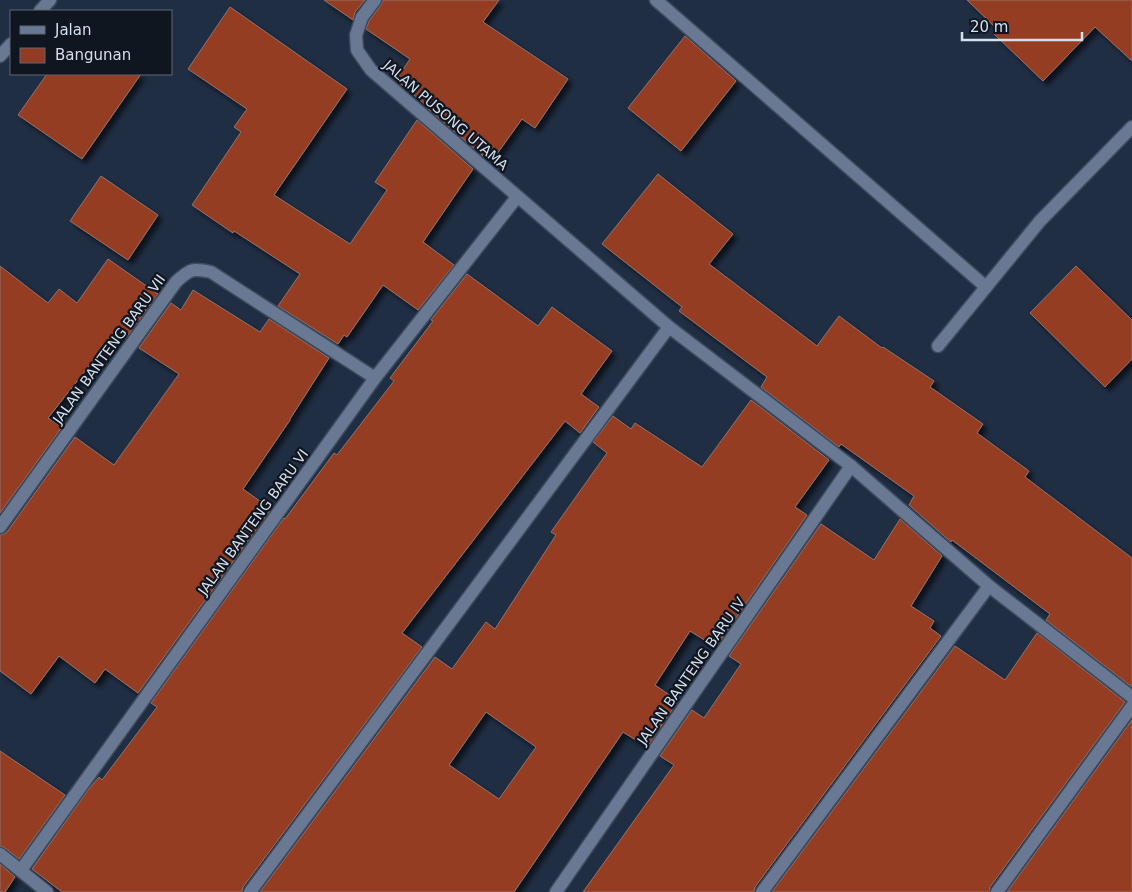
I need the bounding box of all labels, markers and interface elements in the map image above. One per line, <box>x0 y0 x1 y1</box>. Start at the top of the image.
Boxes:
legend <box>10 10 172 75</box>
scale bar <box>962 10 1082 42</box>
text: 20 m <box>970 18 1008 36</box>
text: Jalan <box>54 21 91 39</box>
text: Bangunan <box>55 46 131 64</box>
street label: JALAN PUSONG UTAMA <box>380 56 512 174</box>
street label: JALAN BANTENG BARU VII <box>49 271 168 427</box>
street label: JALAN BANTENG BARU VI <box>194 446 311 599</box>
street label: JALAN BANTENG BARU IV <box>633 594 748 749</box>

